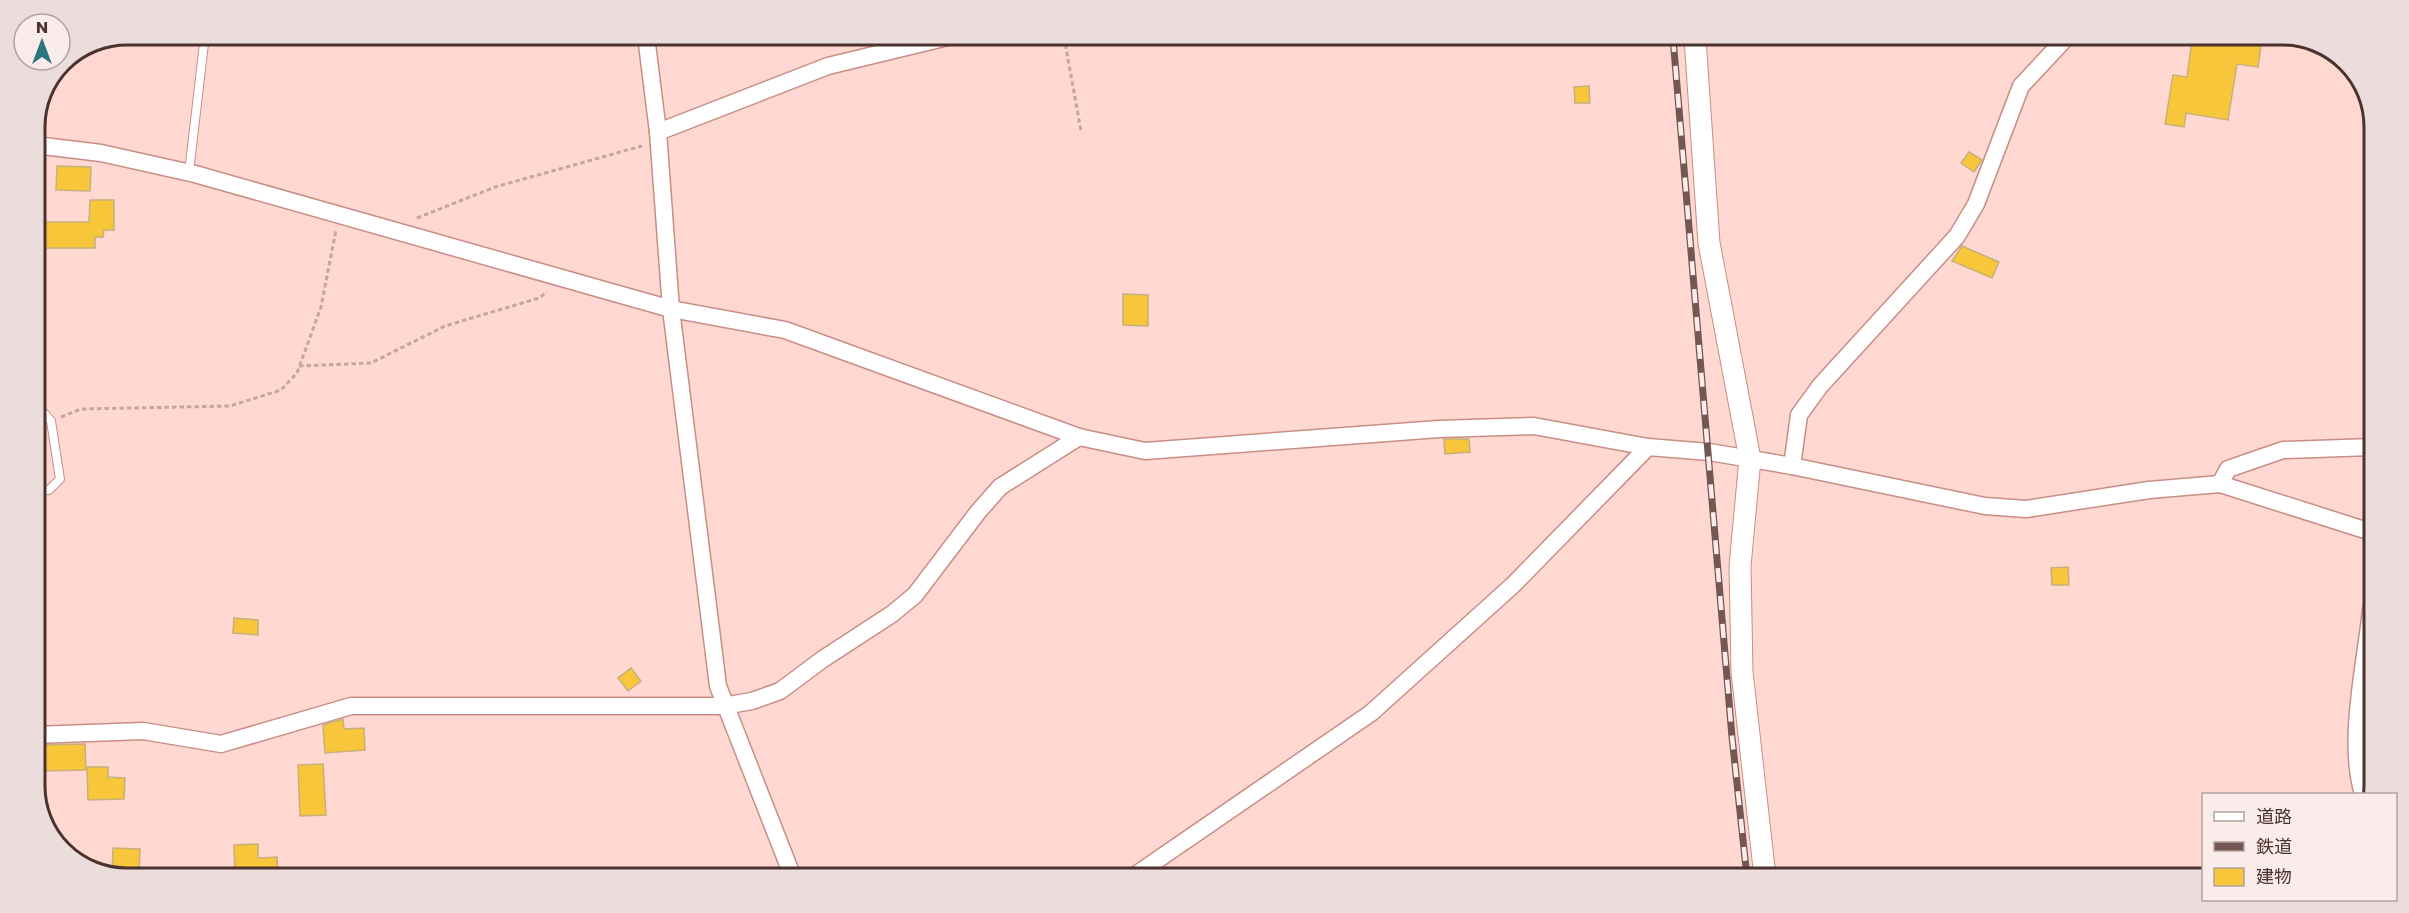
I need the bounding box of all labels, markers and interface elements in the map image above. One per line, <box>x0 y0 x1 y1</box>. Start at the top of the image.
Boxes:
north arrow <box>12 12 72 72</box>
text: N <box>36 16 48 39</box>
legend <box>2202 793 2397 901</box>
text: 道路 <box>2256 804 2292 829</box>
text: 鉄道 <box>2256 834 2292 859</box>
text: 建物 <box>2256 864 2292 889</box>

